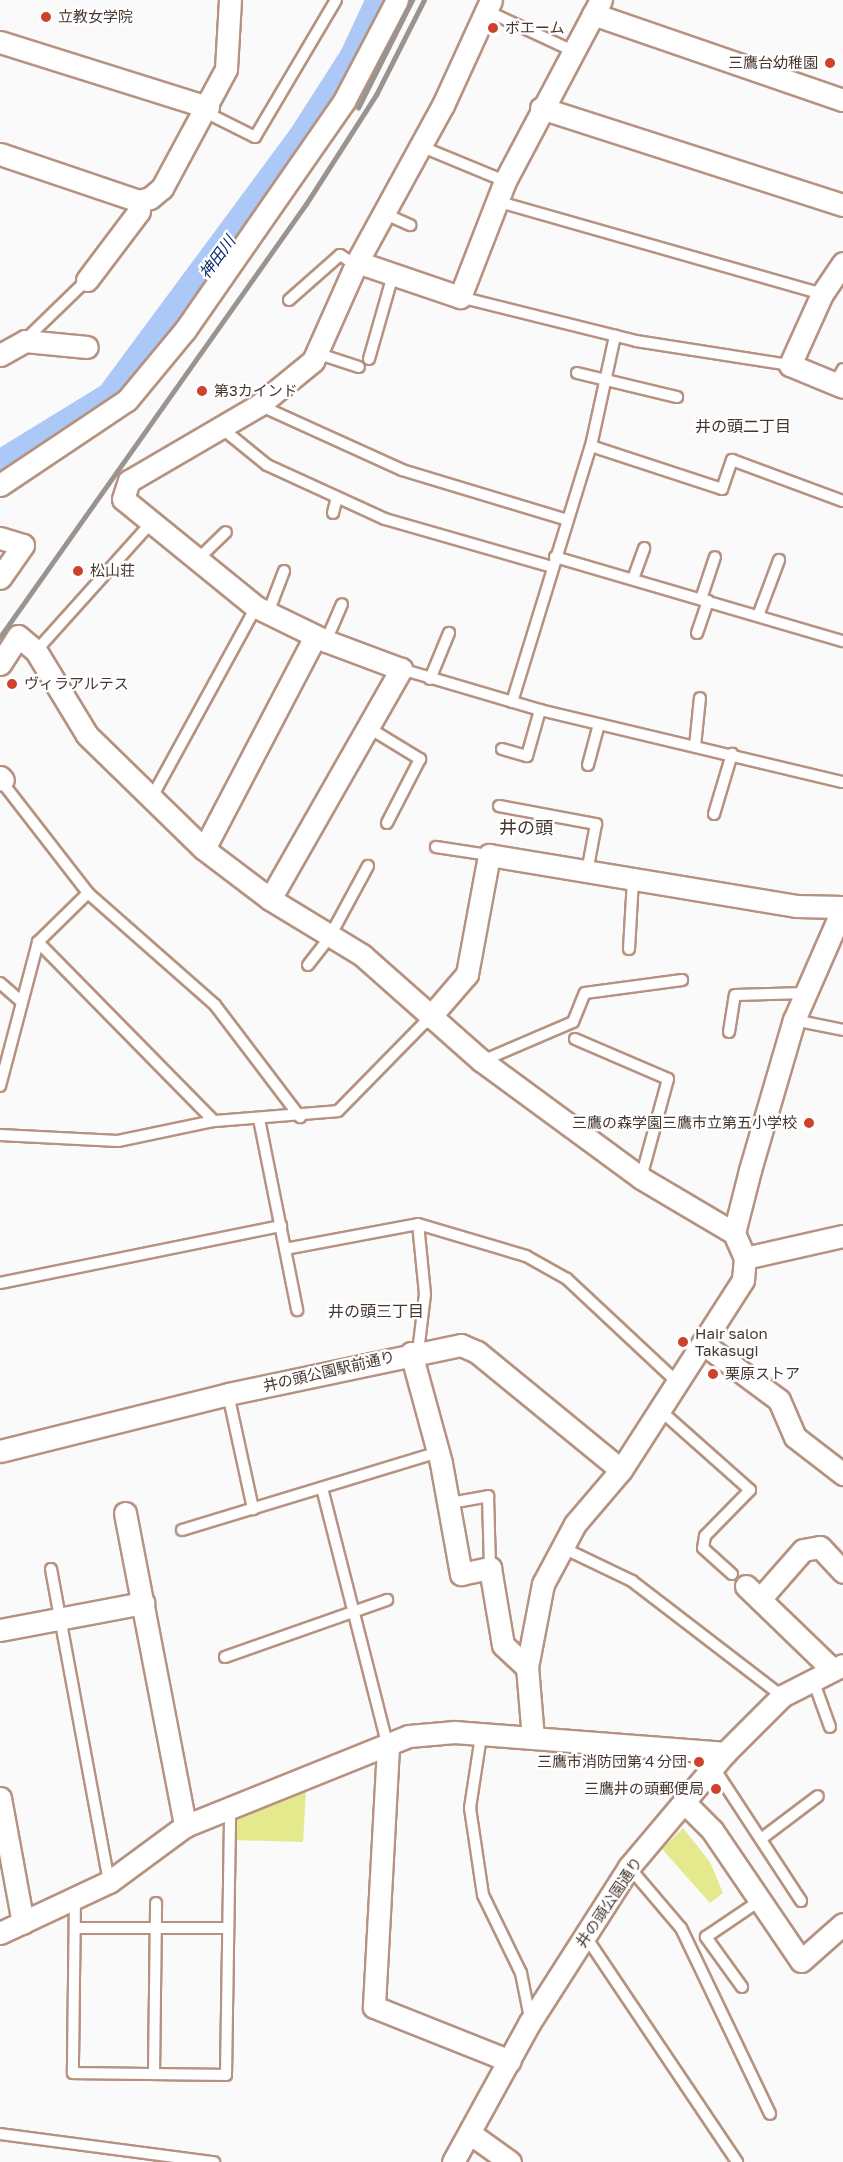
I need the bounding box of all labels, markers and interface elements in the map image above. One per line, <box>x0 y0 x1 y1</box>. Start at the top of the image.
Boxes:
place label: 立教女学院 <box>58 8 133 26</box>
marker: 立教女学院 <box>39 10 53 24</box>
place label: ボエーム <box>505 19 565 37</box>
marker: ボエーム <box>486 21 500 35</box>
place label: 三鷹台幼稚園 <box>728 54 818 72</box>
marker: 三鷹台幼稚園 <box>823 56 837 70</box>
water label: 神田川 <box>195 232 239 282</box>
place label: 第3カインド <box>214 382 298 400</box>
marker: 第3カインド <box>195 384 209 398</box>
district label: 井の頭二丁目 <box>695 416 791 436</box>
place label: 松山荘 <box>90 562 135 580</box>
marker: 松山荘 <box>71 564 85 578</box>
place label: ヴィラアルテス <box>24 675 129 693</box>
marker: ヴィラアルテス <box>5 677 19 691</box>
district label: 井の頭 <box>499 816 553 838</box>
place label: 三鷹の森学園三鷹市立第五小学校 <box>572 1114 797 1132</box>
marker: 三鷹の森学園三鷹市立第五小学校 <box>802 1116 816 1130</box>
district label: 井の頭三丁目 <box>328 1301 424 1321</box>
place label: Hair salon Takasugi <box>695 1324 768 1359</box>
marker: Hair salon Takasugi <box>676 1335 690 1349</box>
street label: 井の頭公園駅前通り <box>261 1347 397 1395</box>
place label: 栗原ストア <box>725 1365 800 1383</box>
marker: 栗原ストア <box>706 1367 720 1381</box>
place label: 三鷹市消防団第４分団 <box>537 1753 687 1771</box>
marker: 三鷹市消防団第４分団 <box>692 1755 706 1769</box>
place label: 三鷹井の頭郵便局 <box>584 1780 704 1798</box>
marker: 三鷹井の頭郵便局 <box>709 1782 723 1796</box>
street label: 井の頭公園通り <box>572 1853 646 1951</box>

